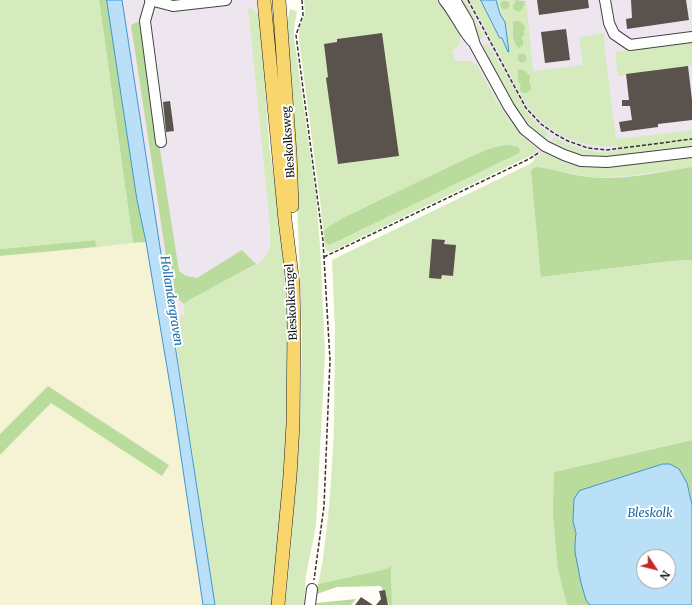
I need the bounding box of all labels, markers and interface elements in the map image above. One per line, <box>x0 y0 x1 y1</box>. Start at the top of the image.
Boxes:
street label: Bleskolksweg <box>280 106 298 178</box>
water label: Hollandergraven <box>157 255 185 347</box>
street label: Bleskolksingel <box>283 263 301 341</box>
water label: Bleskolk <box>627 507 673 521</box>
north arrow <box>636 549 676 589</box>
text: N <box>657 568 673 583</box>

